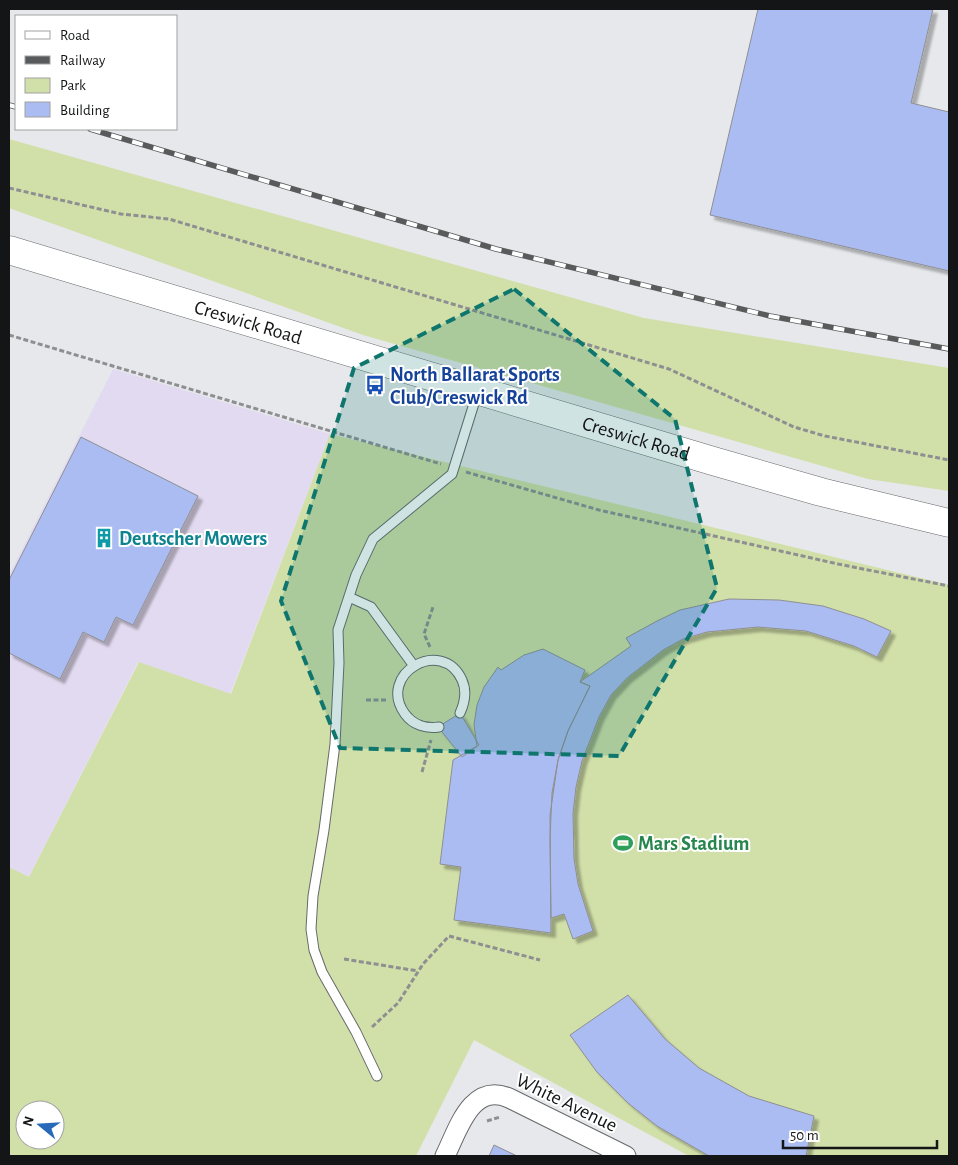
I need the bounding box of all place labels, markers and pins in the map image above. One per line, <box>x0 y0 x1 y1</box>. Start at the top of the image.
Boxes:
place label: North Ballarat Sports Club/Creswick Rd <box>390 365 560 408</box>
bus stop icon: North Ballarat Sports Club/Creswick Rd <box>364 374 386 396</box>
building icon: Deutscher Mowers <box>93 527 115 549</box>
place label: Deutscher Mowers <box>119 529 267 549</box>
sports icon: Mars Stadium <box>612 832 634 854</box>
place label: Mars Stadium <box>638 834 749 854</box>

